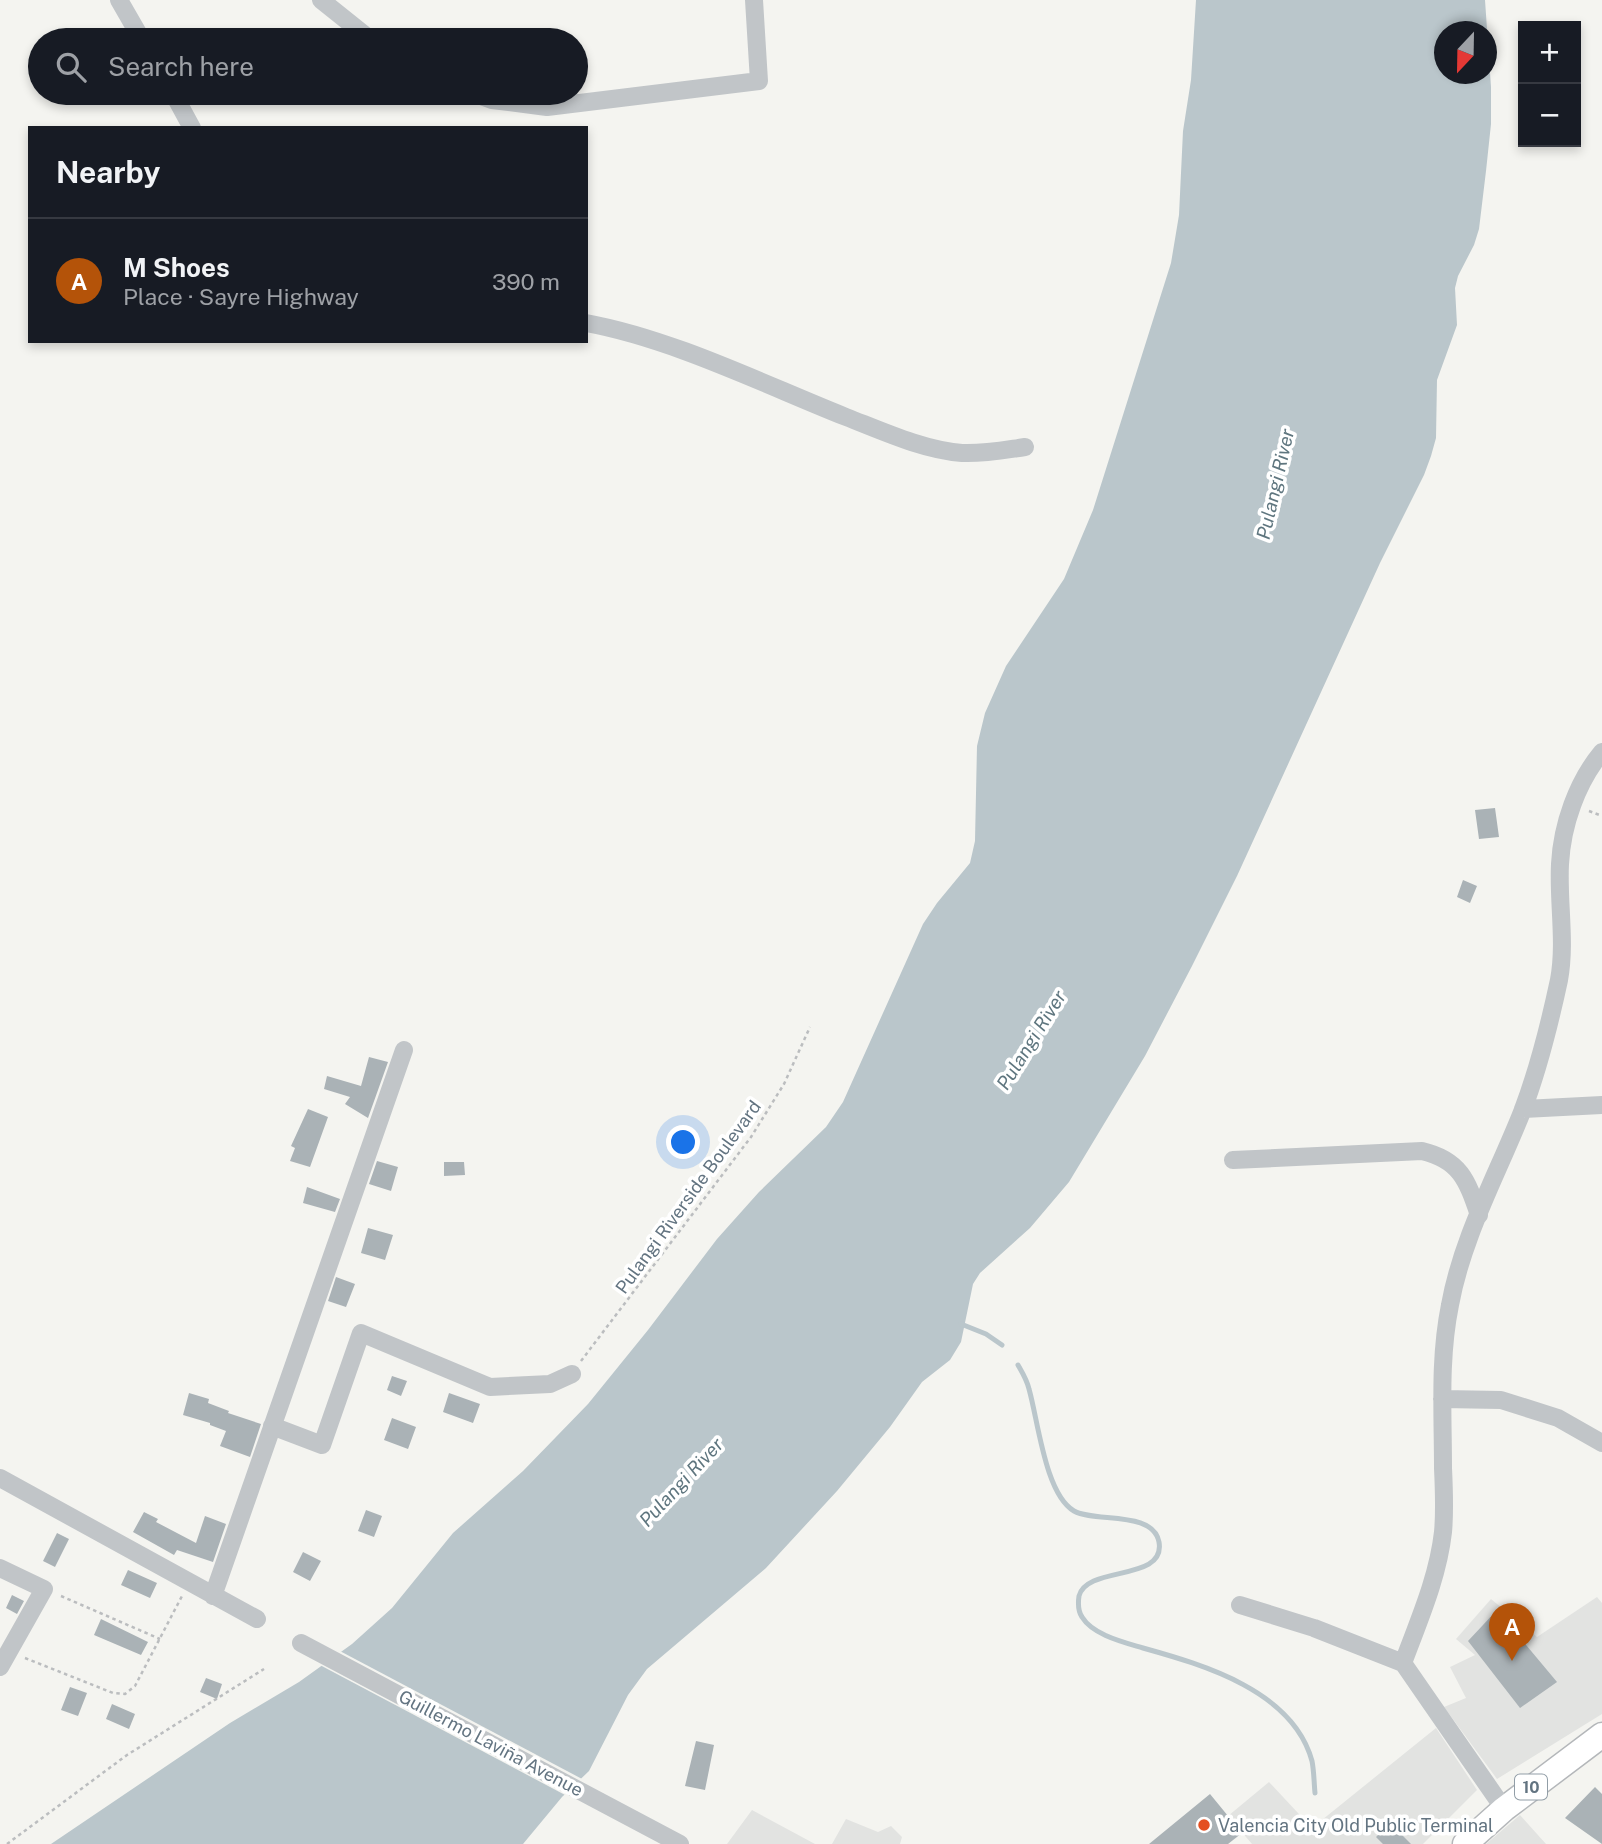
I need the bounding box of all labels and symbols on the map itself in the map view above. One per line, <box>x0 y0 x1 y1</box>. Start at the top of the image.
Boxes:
north arrow <box>1434 21 1497 84</box>
water label: Pulangi River <box>1252 426 1299 541</box>
water label: Pulangi River <box>992 986 1071 1094</box>
street label: Pulangi Riverside Boulevard <box>611 1096 765 1298</box>
your location <box>666 1125 700 1159</box>
water label: Pulangi River <box>635 1433 728 1531</box>
pin: A <box>1489 1603 1535 1661</box>
street label: Guillermo Laviña Avenue <box>395 1685 587 1801</box>
road number: 10 <box>1515 1774 1547 1800</box>
place label: Valencia City Old Public Terminal <box>1218 1815 1493 1836</box>
marker: Valencia City Old Public Terminal <box>1196 1817 1212 1833</box>

